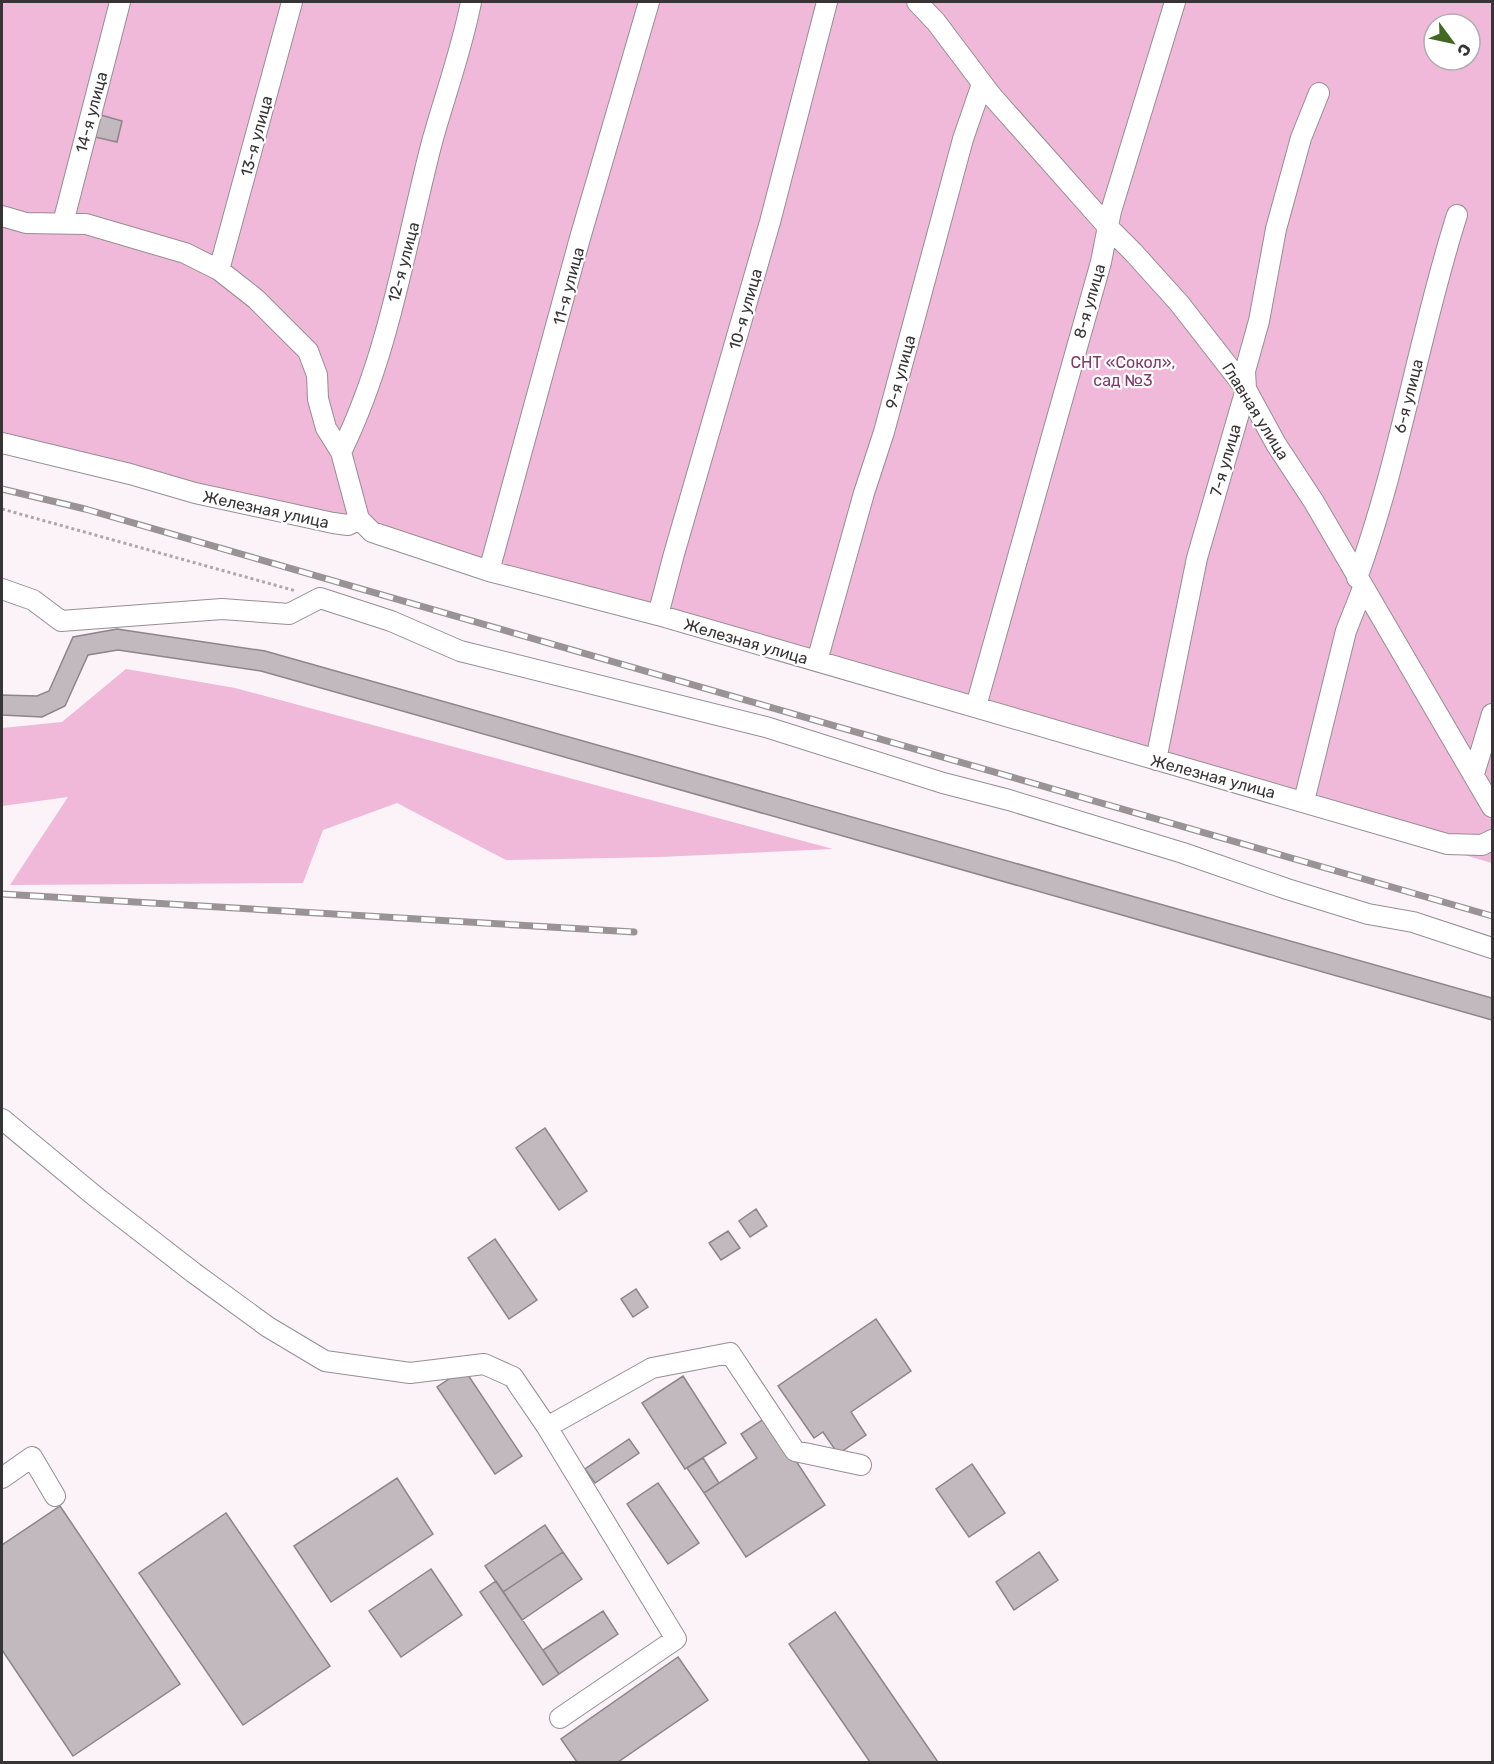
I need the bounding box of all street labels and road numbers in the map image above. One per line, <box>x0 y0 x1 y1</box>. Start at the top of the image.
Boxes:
street label: 14-я улица <box>72 69 111 155</box>
street label: 13-я улица <box>237 94 276 179</box>
street label: 12-я улица <box>384 220 423 304</box>
street label: 11-я улица <box>549 245 588 327</box>
street label: 8-я улица <box>1070 262 1109 341</box>
street label: 10-я улица <box>725 266 766 352</box>
street label: 9-я улица <box>882 333 919 411</box>
street label: 6-я улица <box>1390 357 1427 435</box>
street label: Главная улица <box>1218 359 1293 463</box>
street label: 7-я улица <box>1206 422 1245 498</box>
street label: Железная улица <box>201 487 331 532</box>
street label: Железная улица <box>682 615 810 668</box>
street label: Железная улица <box>1148 751 1277 802</box>

